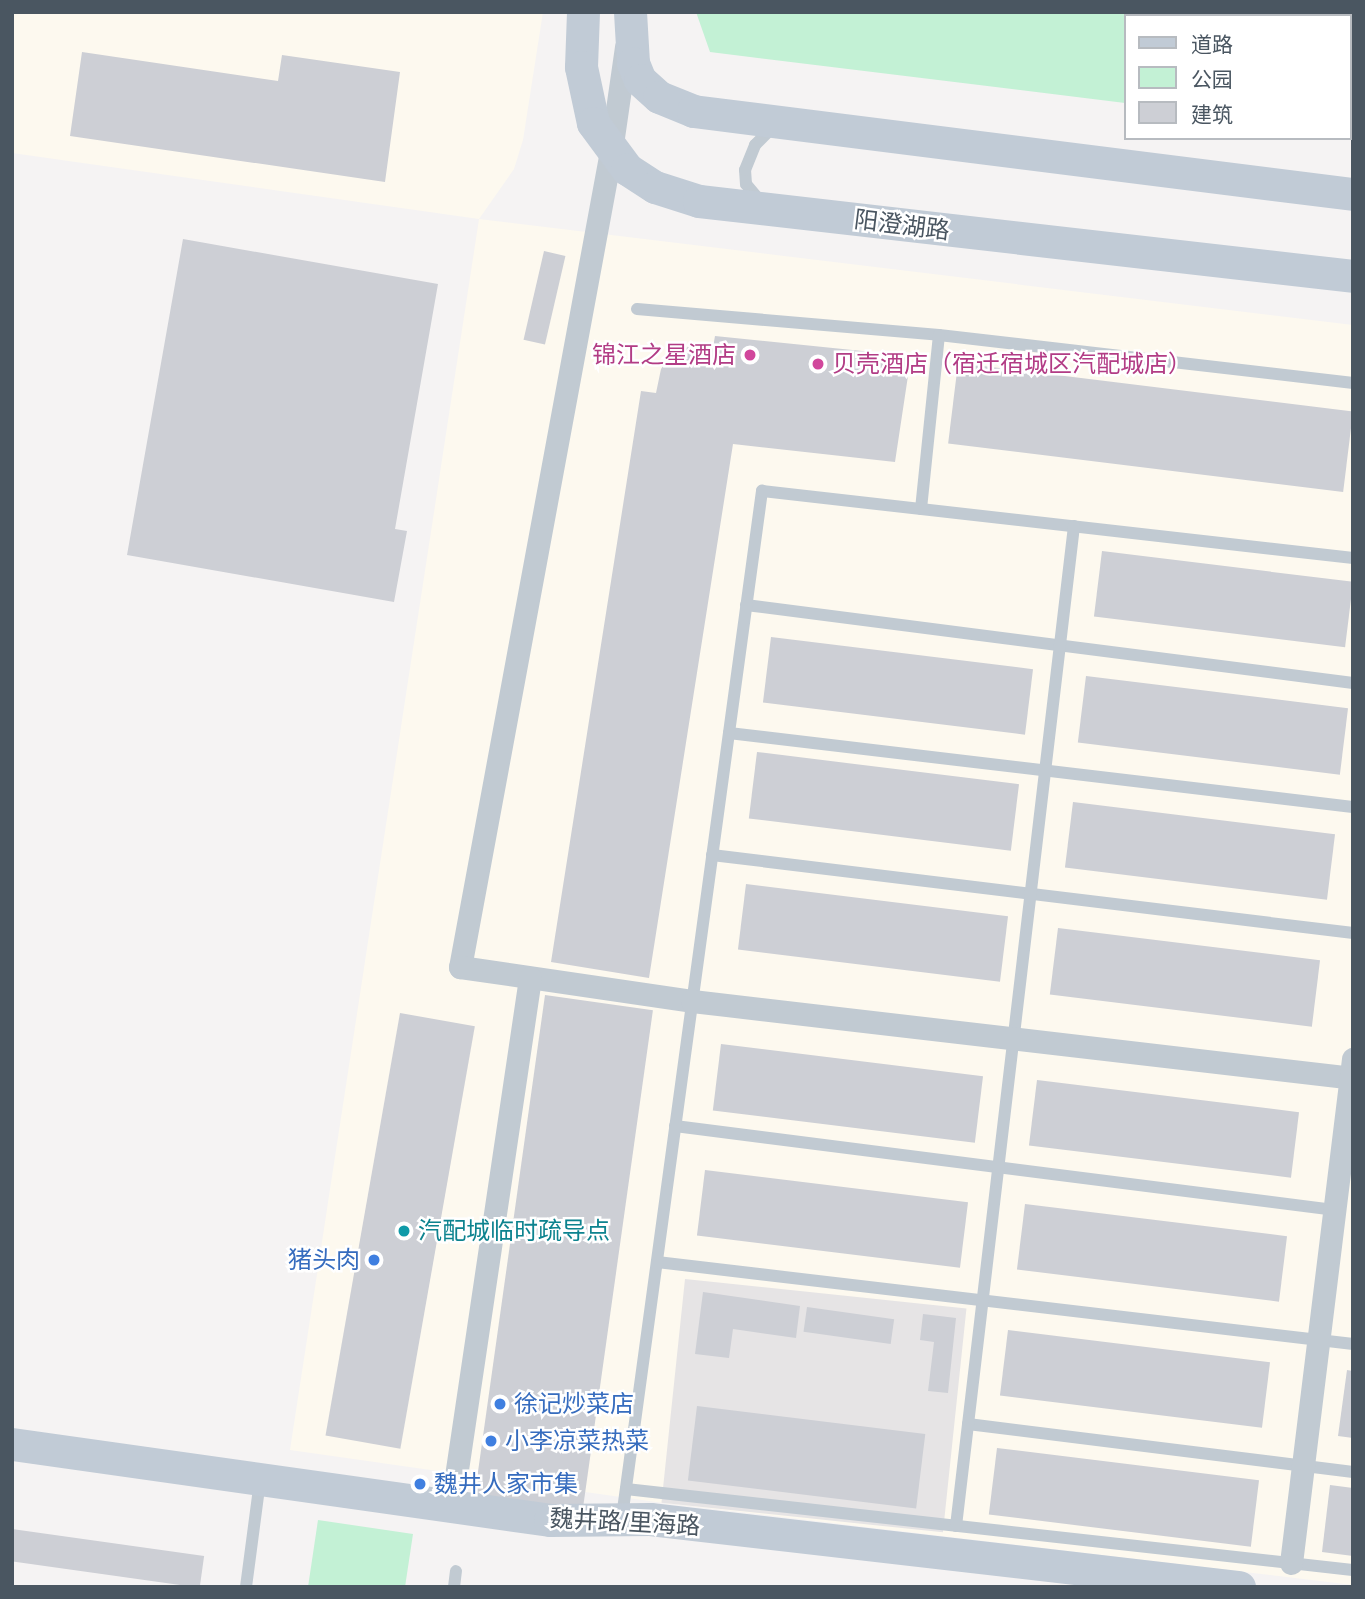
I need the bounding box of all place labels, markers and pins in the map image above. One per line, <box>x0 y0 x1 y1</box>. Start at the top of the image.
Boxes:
place label: 锦江之星酒店 <box>592 341 736 369</box>
marker: 锦江之星酒店 <box>742 347 758 363</box>
place label: 贝壳酒店（宿迁宿城区汽配城店） <box>832 350 1192 378</box>
marker: 贝壳酒店（宿迁宿城区汽配城店） <box>810 356 826 372</box>
place label: 汽配城临时疏导点 <box>418 1217 610 1245</box>
marker: 汽配城临时疏导点 <box>396 1223 412 1239</box>
place label: 猪头肉 <box>288 1246 360 1274</box>
marker: 猪头肉 <box>366 1252 382 1268</box>
place label: 徐记炒菜店 <box>514 1390 634 1418</box>
marker: 徐记炒菜店 <box>492 1396 508 1412</box>
place label: 小李凉菜热菜 <box>505 1427 649 1455</box>
marker: 小李凉菜热菜 <box>483 1433 499 1449</box>
place label: 魏井人家市集 <box>434 1470 578 1498</box>
marker: 魏井人家市集 <box>412 1476 428 1492</box>

